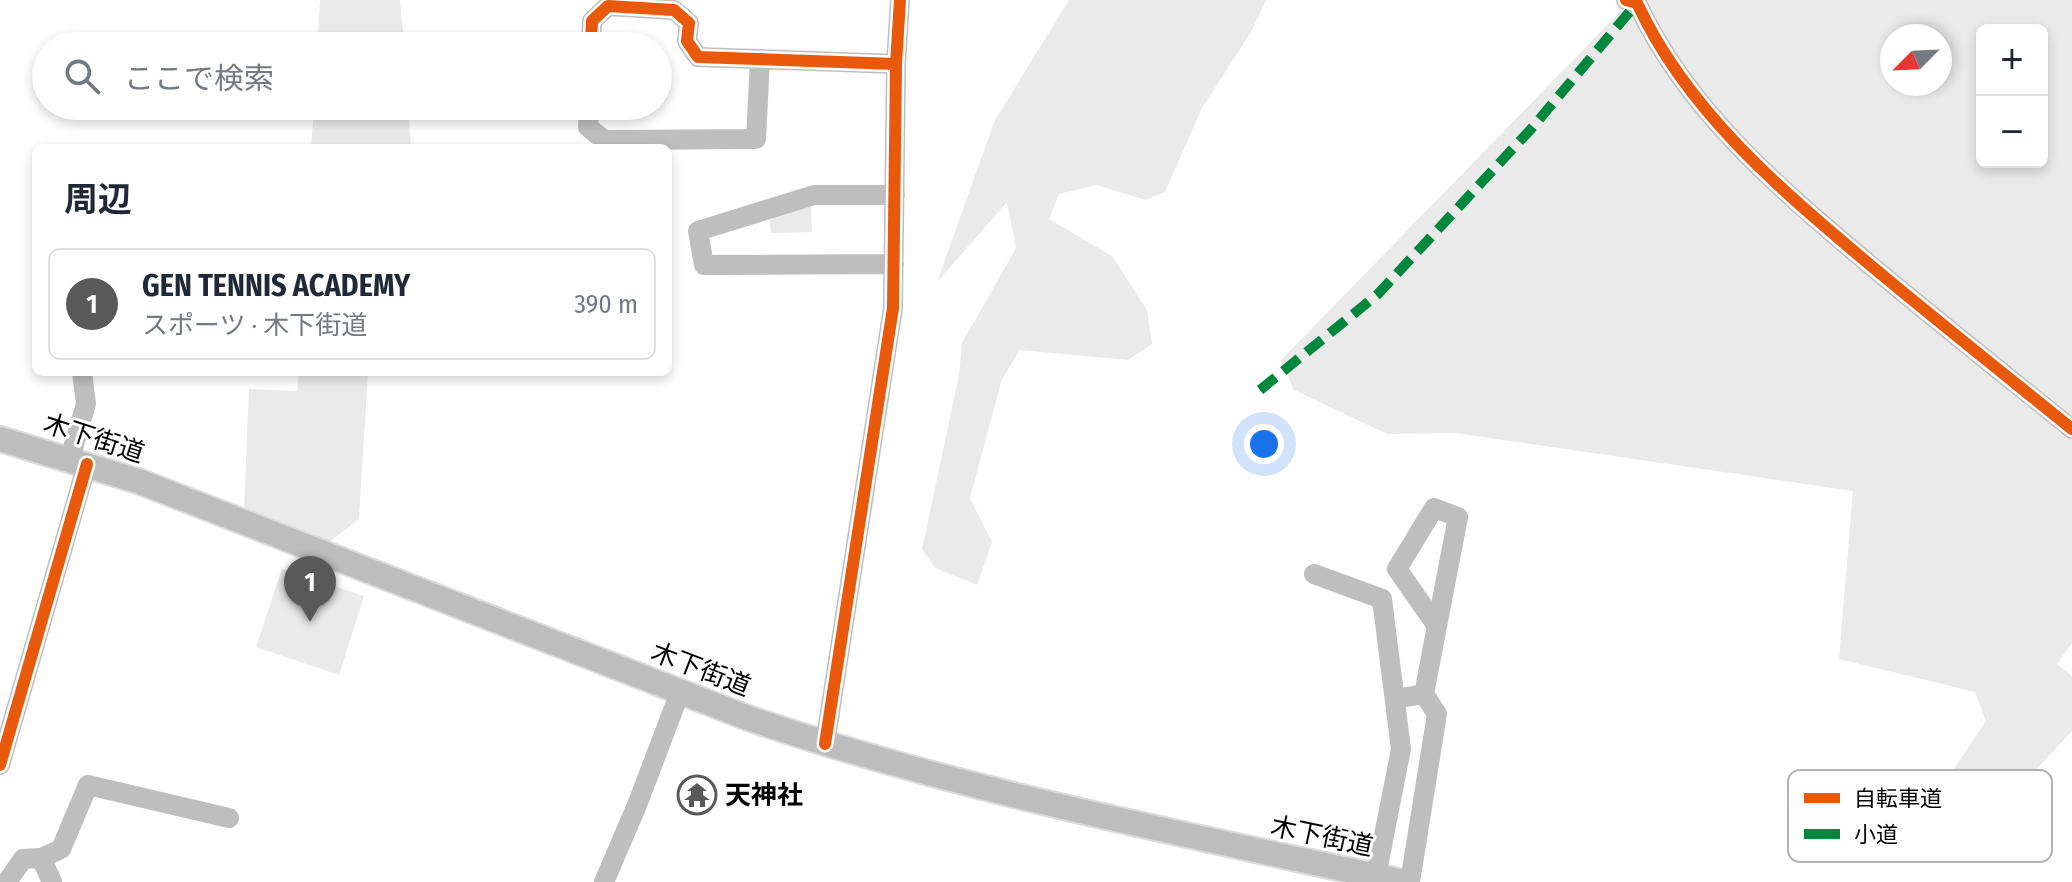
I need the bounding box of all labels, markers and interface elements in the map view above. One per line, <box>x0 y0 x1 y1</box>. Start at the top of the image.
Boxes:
north arrow <box>1880 24 1952 96</box>
map controls <box>1976 24 2048 168</box>
button: + <box>1976 24 2048 96</box>
search box <box>32 32 672 120</box>
icon: search <box>60 54 104 98</box>
text: ここで検索 <box>124 61 274 97</box>
button: − <box>1976 96 2048 168</box>
text: 周辺 <box>64 179 132 220</box>
text: GEN TENNIS ACADEMY <box>142 268 410 304</box>
text: 1 <box>87 289 98 320</box>
text: 390 m <box>574 289 638 320</box>
text: スポーツ · 木下街道 <box>142 310 367 341</box>
street label: 木下街道 <box>40 408 148 469</box>
your location <box>1244 424 1284 464</box>
pin: 1 <box>284 556 336 622</box>
street label: 木下街道 <box>647 636 755 703</box>
legend <box>1788 770 2052 862</box>
temple icon: 天神社 <box>676 774 718 816</box>
place label: 天神社 <box>725 780 803 811</box>
text: 自転車道 <box>1854 785 1942 812</box>
street label: 木下街道 <box>1268 811 1376 862</box>
text: 小道 <box>1854 821 1898 848</box>

